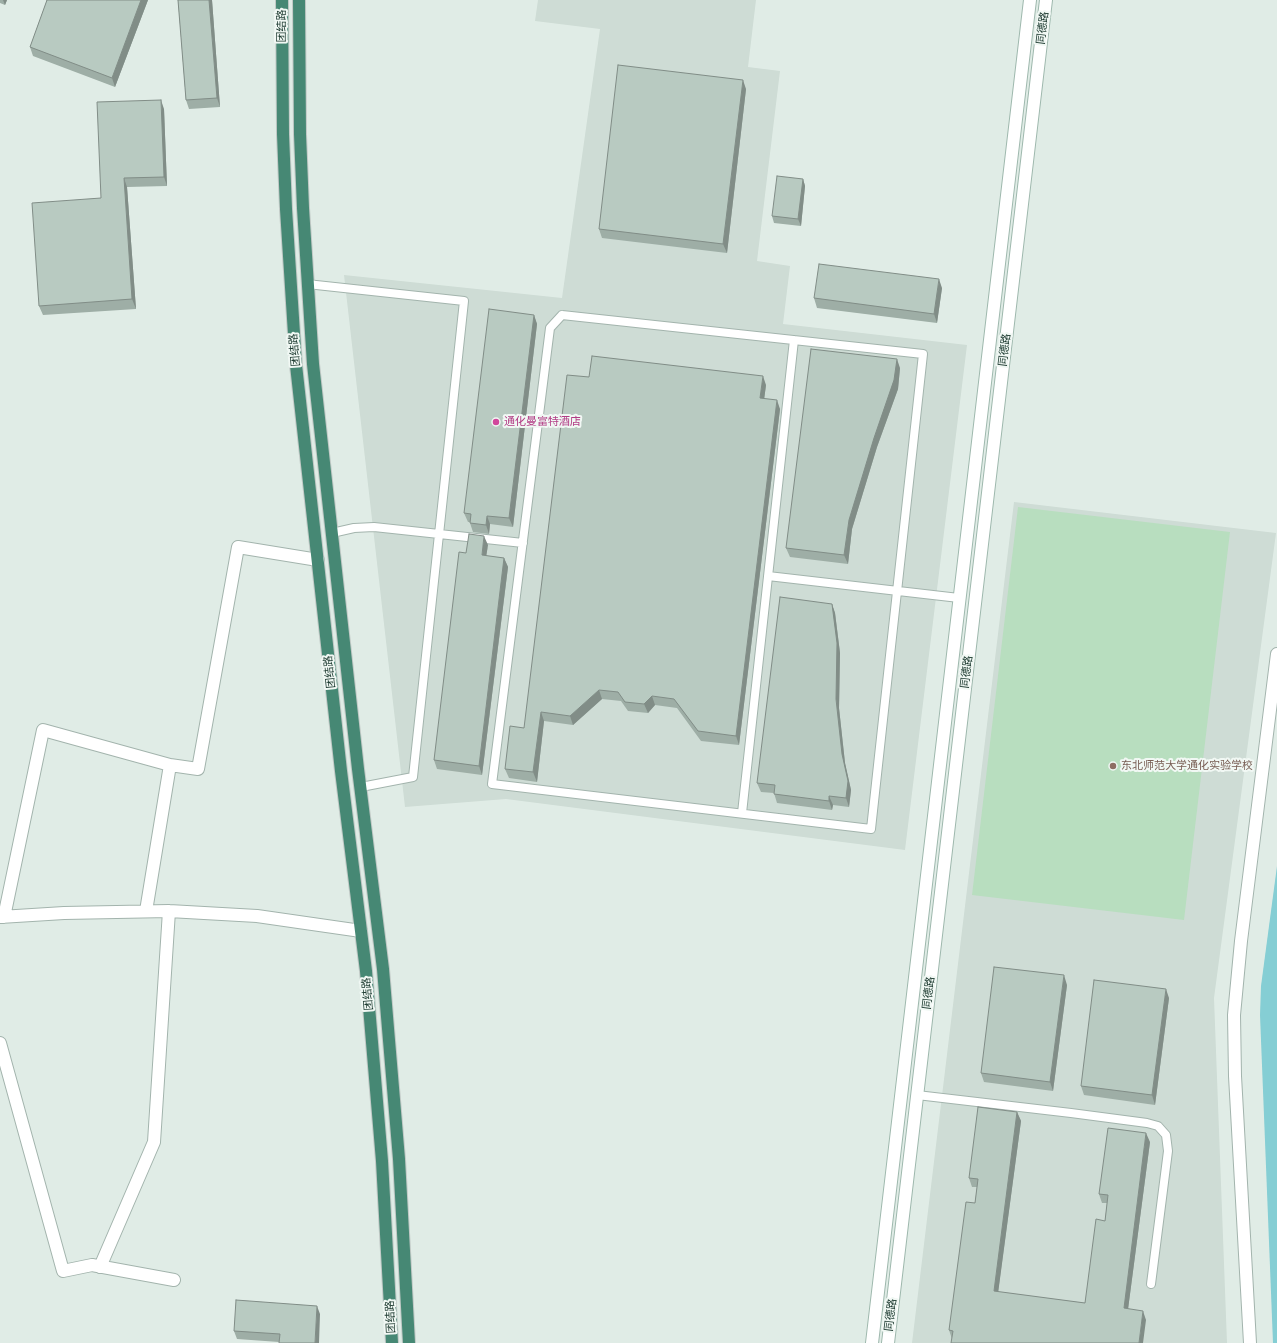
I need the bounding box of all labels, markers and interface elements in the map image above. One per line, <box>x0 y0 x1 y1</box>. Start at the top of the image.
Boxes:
street label: 团结路 <box>275 10 289 42</box>
street label: 同德路 <box>1034 11 1052 45</box>
street label: 团结路 <box>287 333 303 367</box>
street label: 同德路 <box>996 333 1014 367</box>
place label: 通化曼富特酒店 <box>504 415 581 429</box>
marker: 通化曼富特酒店 <box>491 417 501 427</box>
street label: 团结路 <box>322 655 338 689</box>
street label: 同德路 <box>958 655 976 689</box>
place label: 东北师范大学通化实验学校 <box>1121 759 1253 773</box>
marker: 东北师范大学通化实验学校 <box>1108 761 1118 771</box>
street label: 同德路 <box>920 976 938 1010</box>
street label: 团结路 <box>360 977 376 1011</box>
street label: 同德路 <box>882 1298 900 1332</box>
street label: 团结路 <box>384 1300 398 1334</box>

